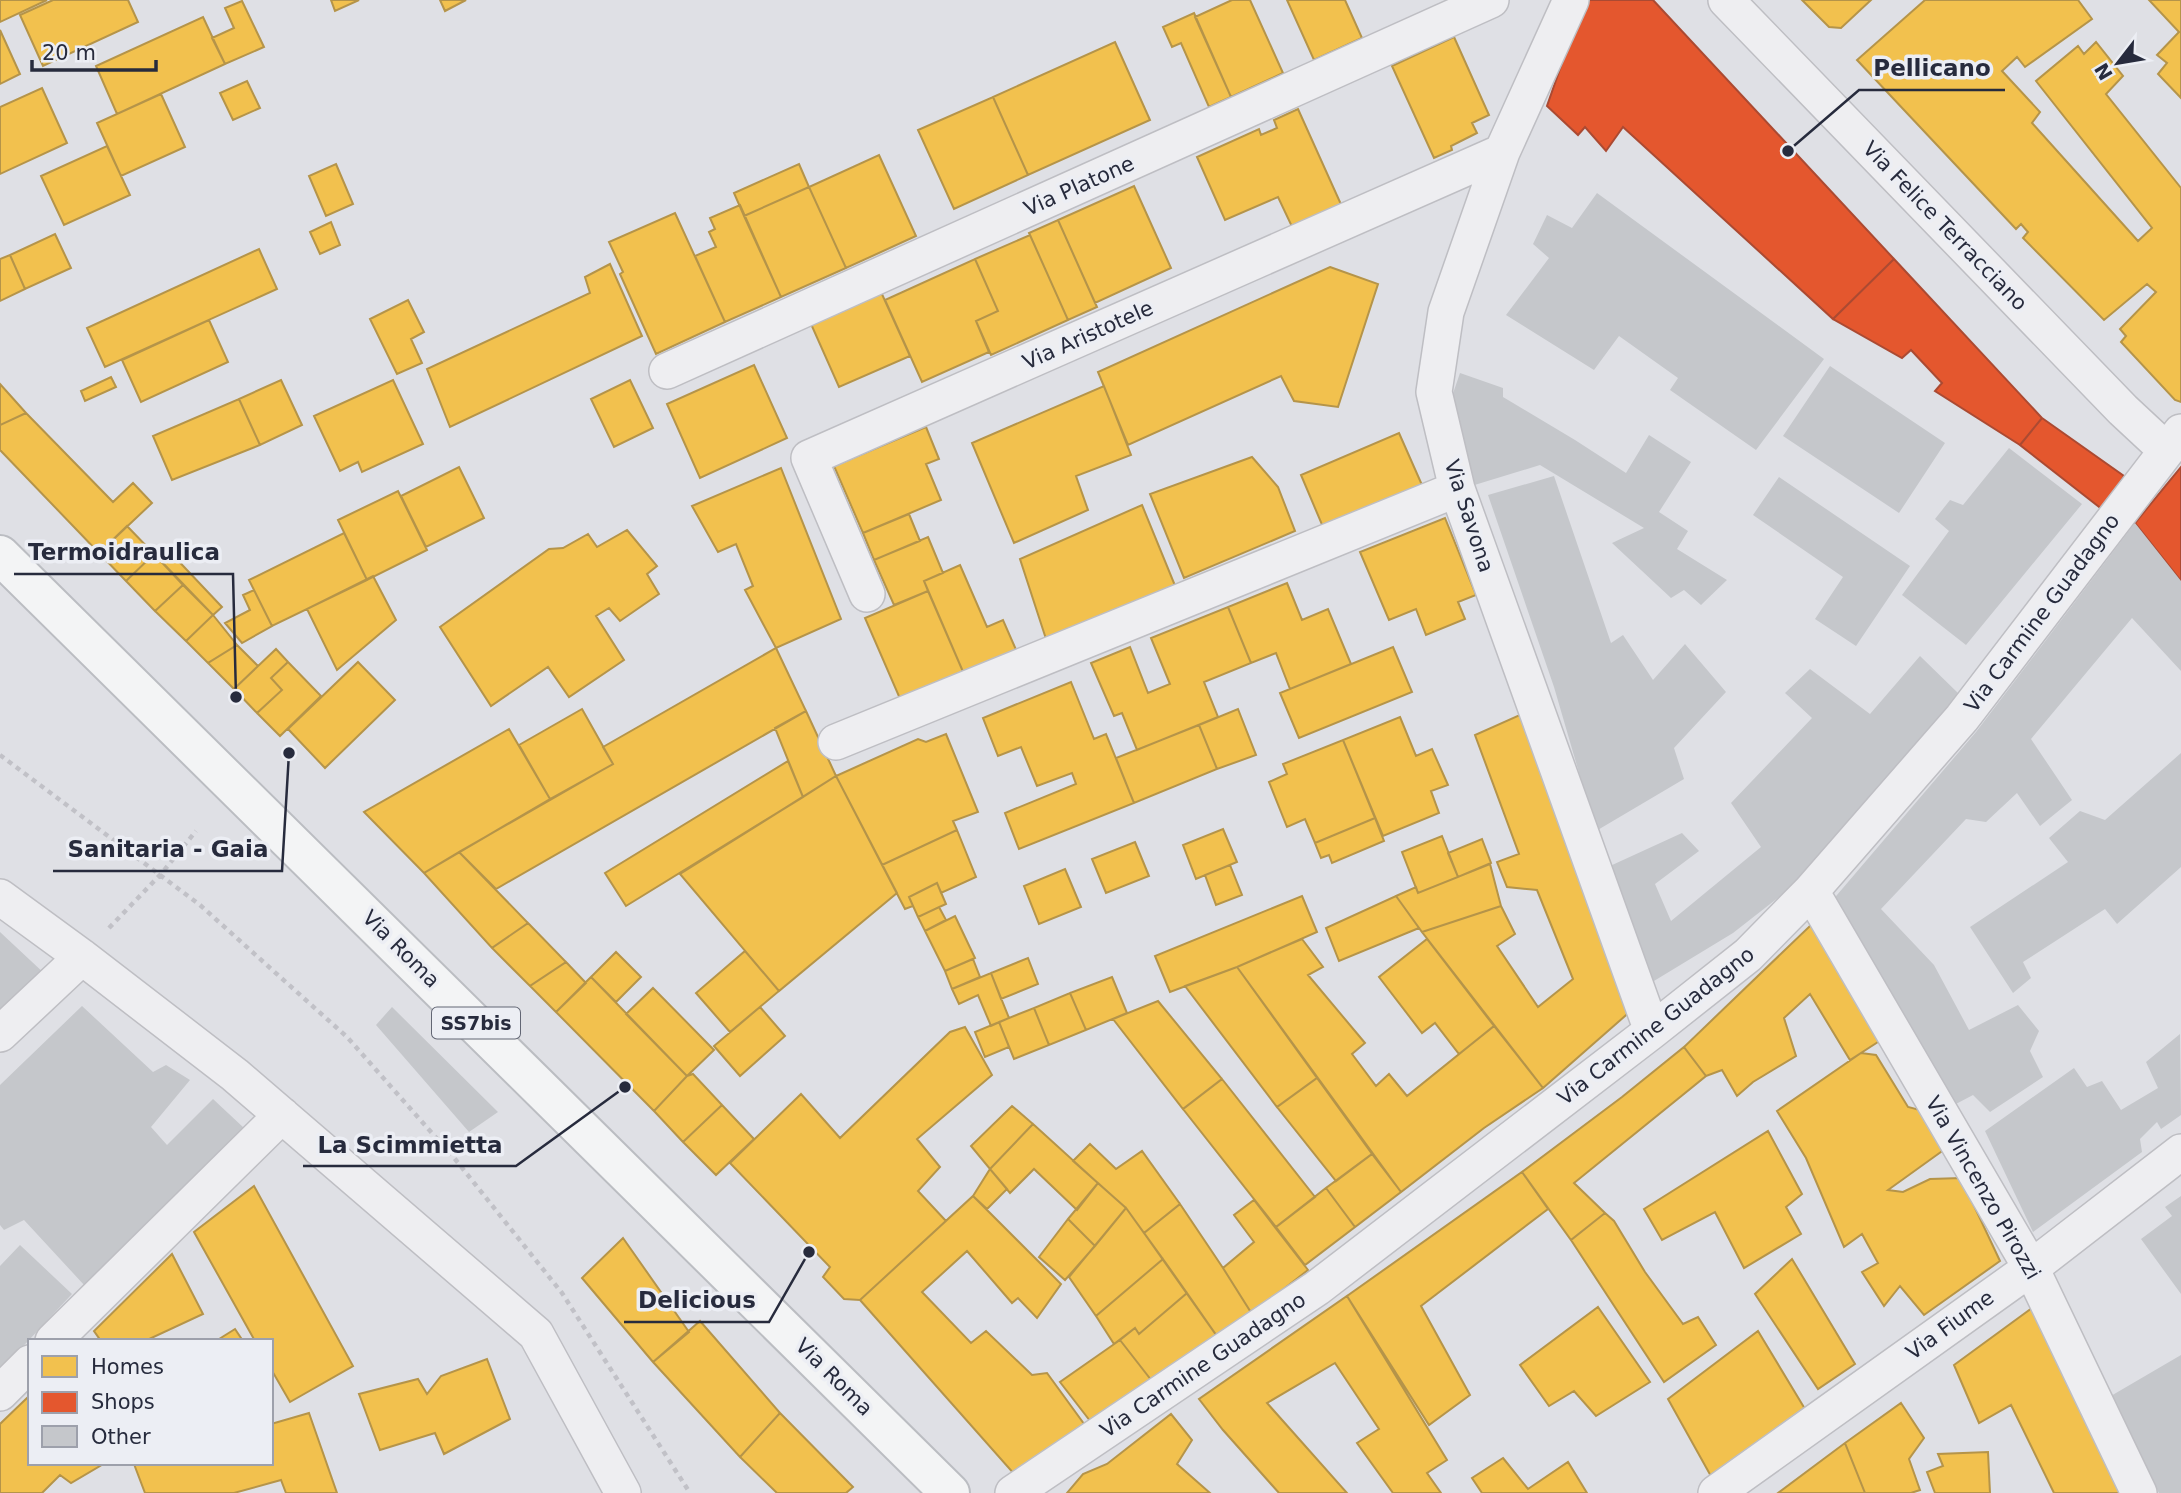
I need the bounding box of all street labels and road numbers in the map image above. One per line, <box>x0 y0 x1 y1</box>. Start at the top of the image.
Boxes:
street label: Via Felice Terracciano <box>1858 136 2032 316</box>
street label: Via Platone <box>1020 151 1138 221</box>
street label: Via Aristotele <box>1019 296 1157 374</box>
street label: Via Savona <box>1440 457 1498 575</box>
street label: Via Carmine Guadagno <box>1959 509 2125 717</box>
street label: Via Roma <box>357 905 445 993</box>
street label: Via Carmine Guadagno <box>1553 942 1759 1110</box>
road number: SS7bis <box>432 1007 520 1038</box>
street label: Via Vincenzo Pirozzi <box>1921 1092 2045 1284</box>
street label: Via Fiume <box>1902 1285 1998 1365</box>
street label: Via Carmine Guadagno <box>1096 1287 1310 1443</box>
street label: Via Roma <box>790 1333 878 1421</box>

